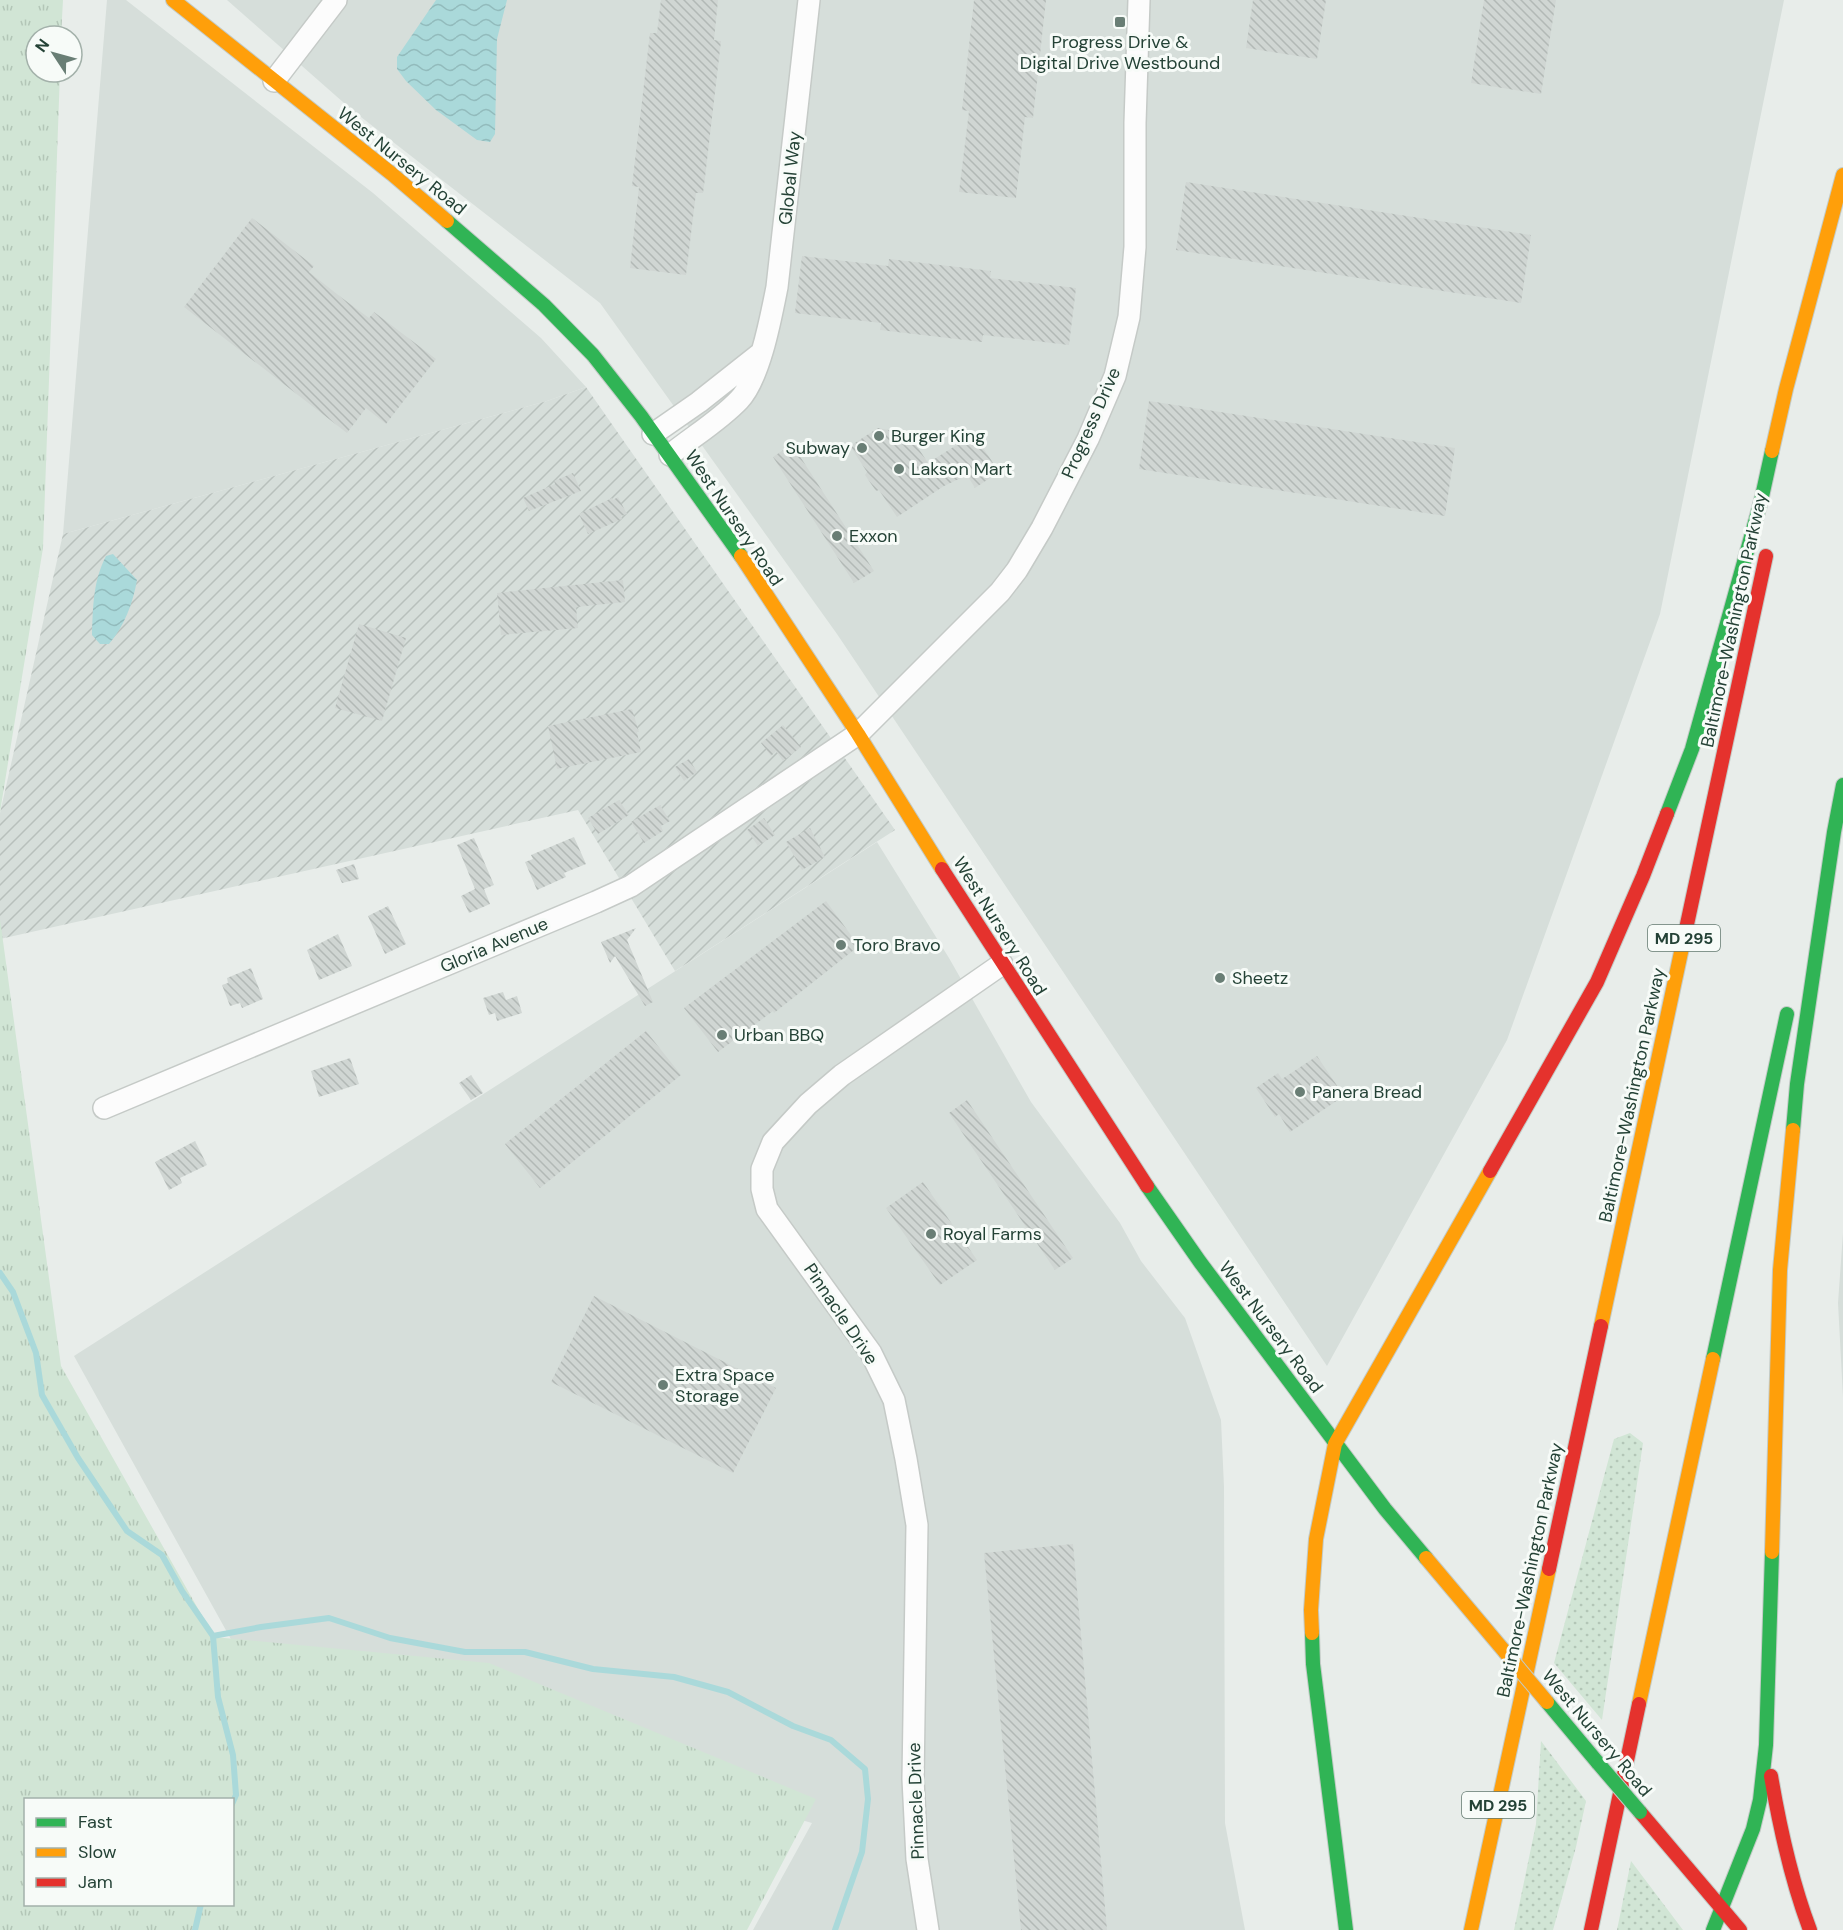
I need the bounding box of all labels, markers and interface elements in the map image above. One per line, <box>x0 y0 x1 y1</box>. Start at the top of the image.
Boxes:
marker: Progress Drive & Digital Drive Westbound <box>1113 15 1127 29</box>
north arrow <box>24 24 84 84</box>
place label: Progress Drive & Digital Drive Westbound <box>1020 30 1220 75</box>
text: N <box>30 35 54 56</box>
street label: West Nursery Road <box>333 102 471 220</box>
street label: Global Way <box>773 130 807 226</box>
street label: Progress Drive <box>1056 364 1126 482</box>
place label: Burger King <box>891 424 985 448</box>
marker: Burger King <box>872 429 886 443</box>
place label: Subway <box>785 436 850 460</box>
marker: Subway <box>855 441 869 455</box>
street label: West Nursery Road <box>680 445 788 591</box>
place label: Lakson Mart <box>911 457 1012 481</box>
marker: Lakson Mart <box>892 462 906 476</box>
street label: Baltimore-Washington Parkway <box>1695 490 1773 750</box>
place label: Exxon <box>849 524 898 548</box>
marker: Exxon <box>830 529 844 543</box>
street label: West Nursery Road <box>948 852 1052 1000</box>
street label: Gloria Avenue <box>436 911 552 979</box>
road number: MD 295 <box>1648 925 1720 951</box>
place label: Toro Bravo <box>853 933 941 957</box>
marker: Toro Bravo <box>834 938 848 952</box>
street label: Baltimore-Washington Parkway <box>1593 965 1671 1225</box>
place label: Sheetz <box>1232 966 1288 990</box>
marker: Sheetz <box>1213 971 1227 985</box>
place label: Urban BBQ <box>734 1023 824 1047</box>
marker: Urban BBQ <box>715 1028 729 1042</box>
place label: Panera Bread <box>1312 1080 1422 1104</box>
marker: Panera Bread <box>1293 1085 1307 1099</box>
place label: Royal Farms <box>943 1222 1042 1246</box>
marker: Royal Farms <box>924 1227 938 1241</box>
street label: West Nursery Road <box>1213 1256 1329 1398</box>
street label: Pinnacle Drive <box>798 1259 884 1369</box>
place label: Extra Space Storage <box>675 1363 774 1408</box>
marker: Extra Space Storage <box>656 1378 670 1392</box>
street label: Baltimore-Washington Parkway <box>1491 1440 1569 1700</box>
street label: West Nursery Road <box>1537 1664 1657 1802</box>
street label: Pinnacle Drive <box>902 1742 930 1860</box>
road number: MD 295 <box>1462 1792 1534 1818</box>
legend <box>24 1798 234 1906</box>
text: Fast <box>78 1810 113 1834</box>
text: Slow <box>78 1840 117 1864</box>
text: Jam <box>78 1870 113 1894</box>

